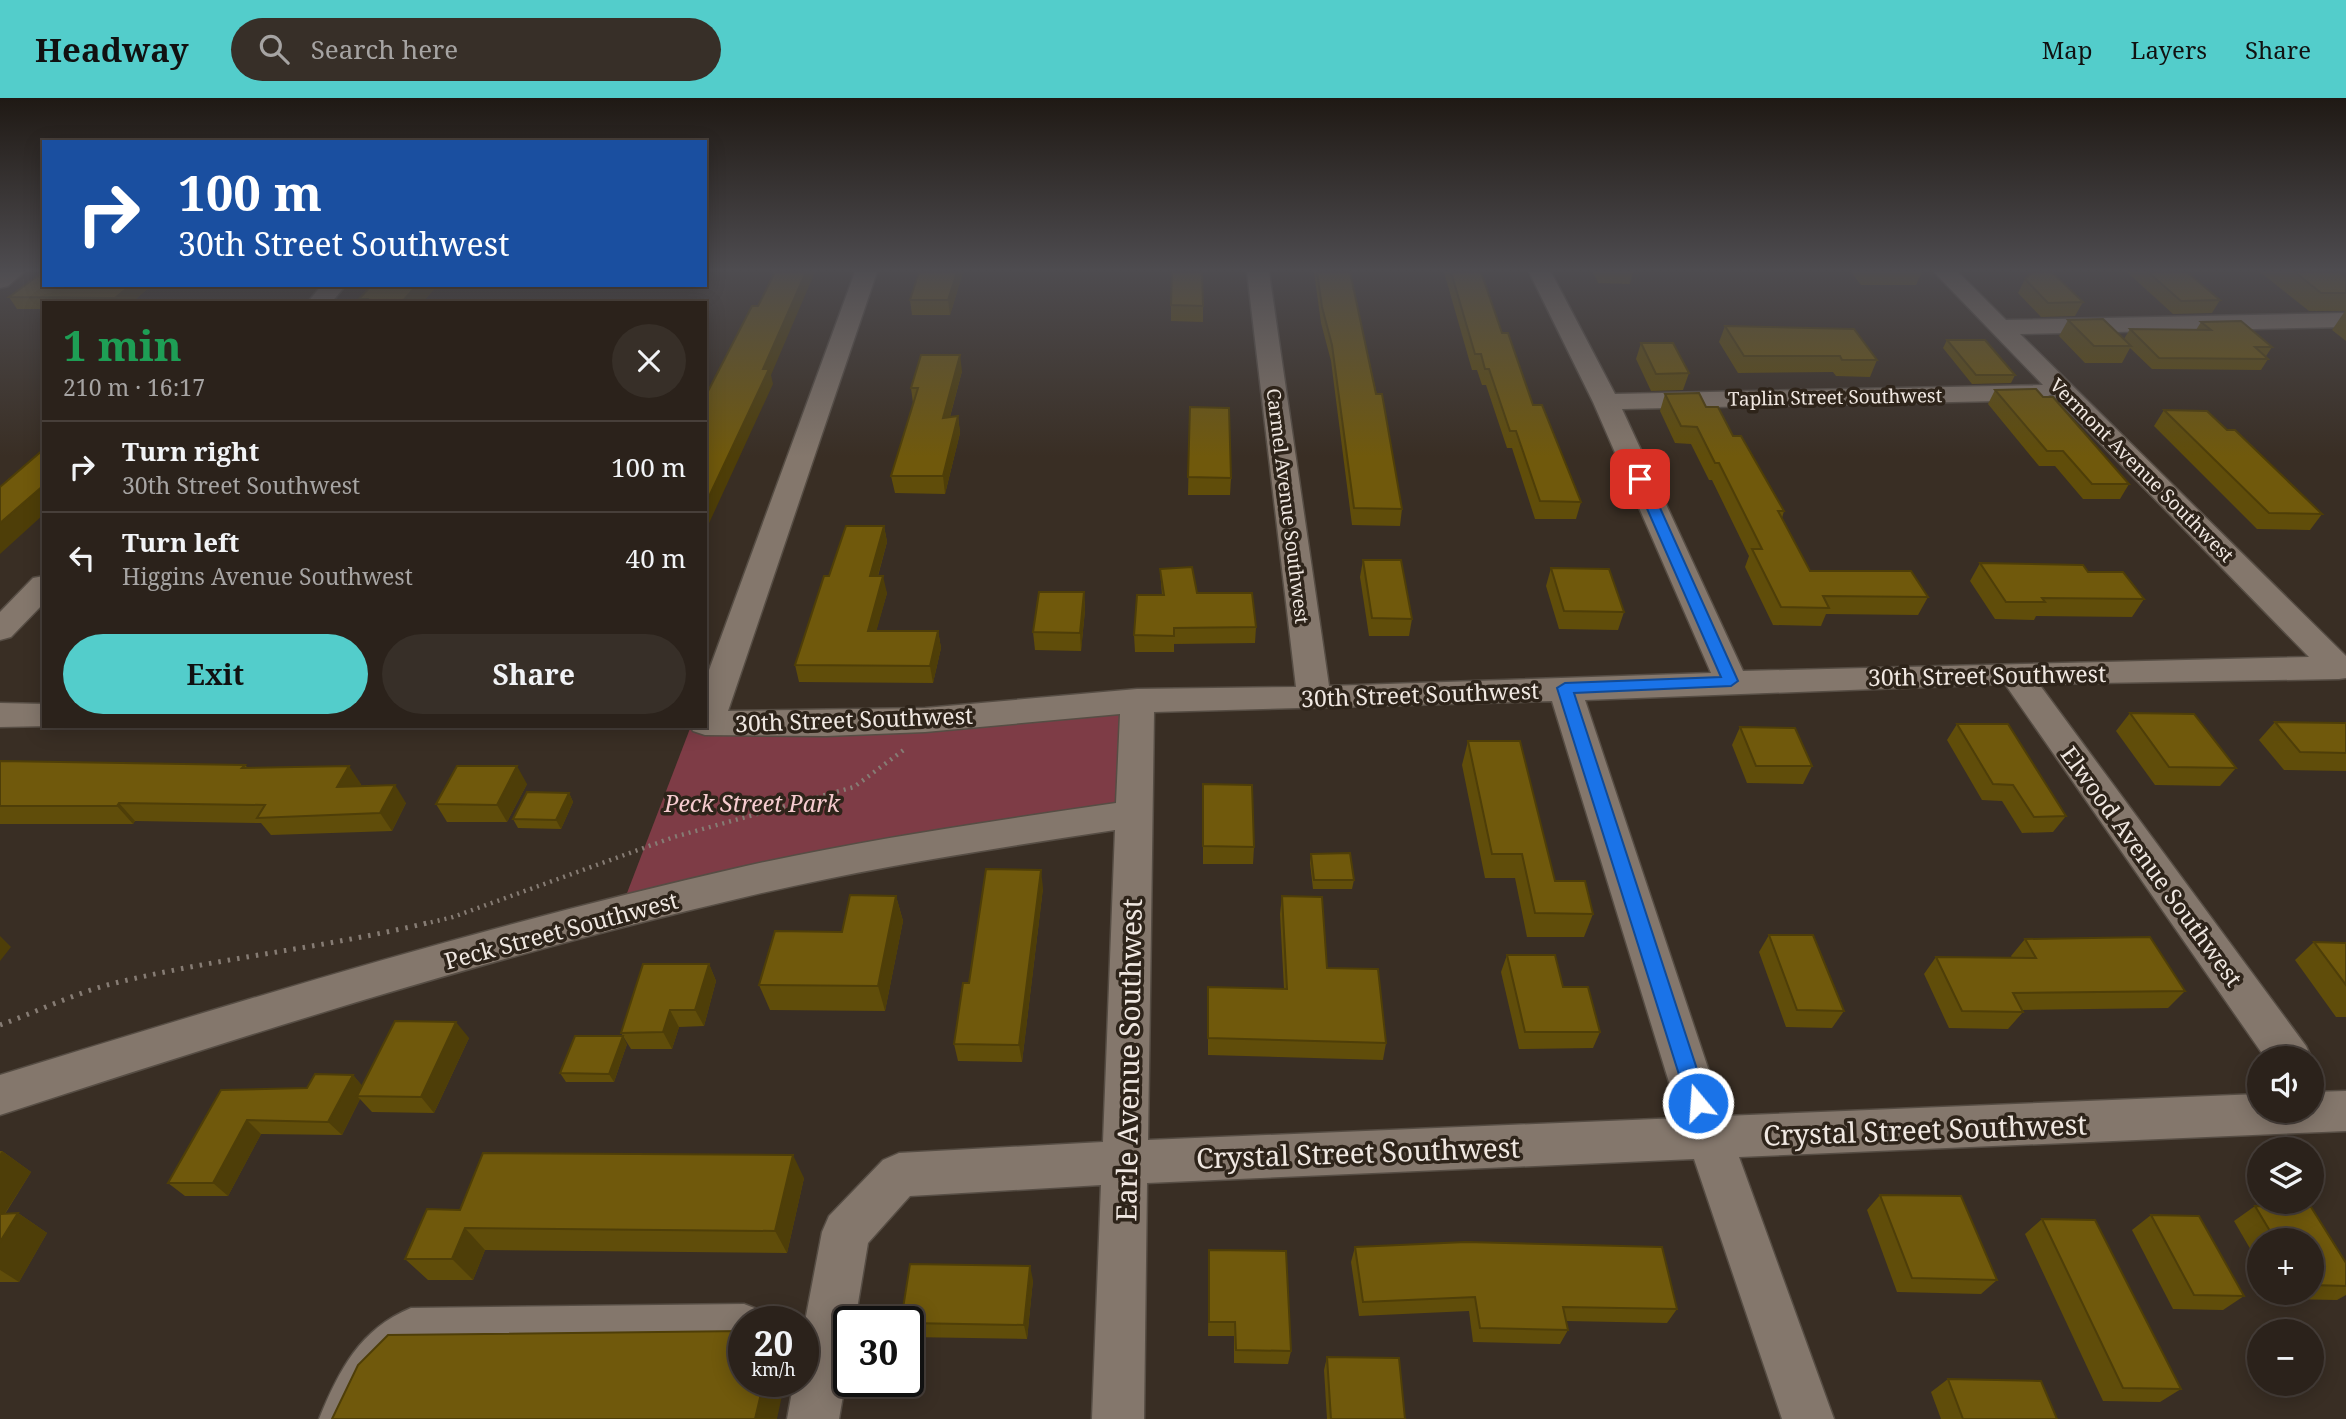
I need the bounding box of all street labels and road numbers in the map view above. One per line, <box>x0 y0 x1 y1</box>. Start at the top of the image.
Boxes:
street label: Vermont Avenue Southwest <box>2044 372 2240 568</box>
street label: Taplin Street Southwest <box>1728 382 1943 412</box>
street label: Carmel Avenue Southwest <box>1261 387 1315 626</box>
street label: 30th Street Southwest <box>1868 657 2106 693</box>
street label: 30th Street Southwest <box>1300 674 1540 714</box>
street label: 30th Street Southwest <box>734 699 974 739</box>
street label: Elwood Avenue Southwest <box>2054 739 2250 993</box>
street label: Peck Street Southwest <box>441 883 681 977</box>
street label: Earle Avenue Southwest <box>1106 898 1150 1222</box>
street label: Crystal Street Southwest <box>1762 1104 2088 1154</box>
street label: Crystal Street Southwest <box>1195 1127 1521 1177</box>

